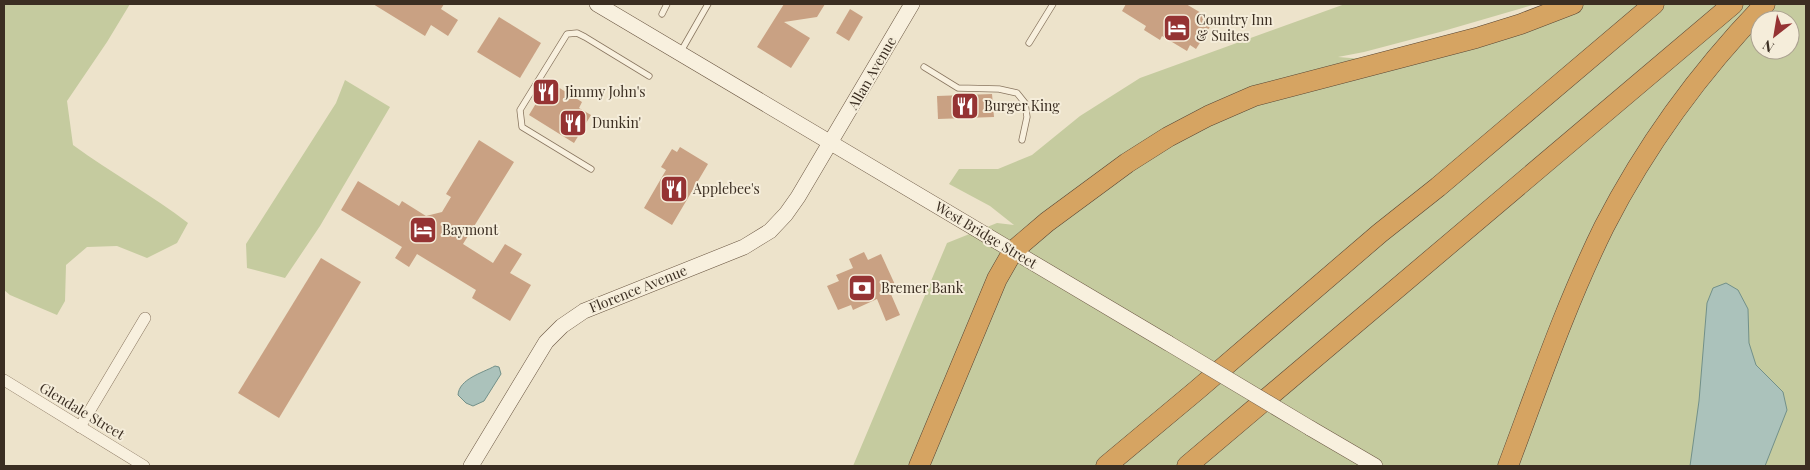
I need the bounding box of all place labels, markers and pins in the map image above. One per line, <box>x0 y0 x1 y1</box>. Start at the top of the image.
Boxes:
place label: Country Inn & Suites <box>1196 10 1273 45</box>
hotel icon: Country Inn & Suites <box>1162 13 1192 43</box>
restaurant icon: Jimmy John's <box>531 77 561 107</box>
place label: Jimmy John's <box>564 82 646 101</box>
restaurant icon: Burger King <box>950 91 980 121</box>
place label: Burger King <box>984 96 1060 115</box>
restaurant icon: Dunkin' <box>558 108 588 138</box>
place label: Dunkin' <box>592 113 641 132</box>
restaurant icon: Applebee's <box>659 174 689 204</box>
place label: Applebee's <box>692 179 760 198</box>
hotel icon: Baymont <box>408 215 438 245</box>
place label: Baymont <box>442 220 499 239</box>
bank icon: Bremer Bank <box>847 273 877 303</box>
place label: Bremer Bank <box>881 278 964 297</box>

